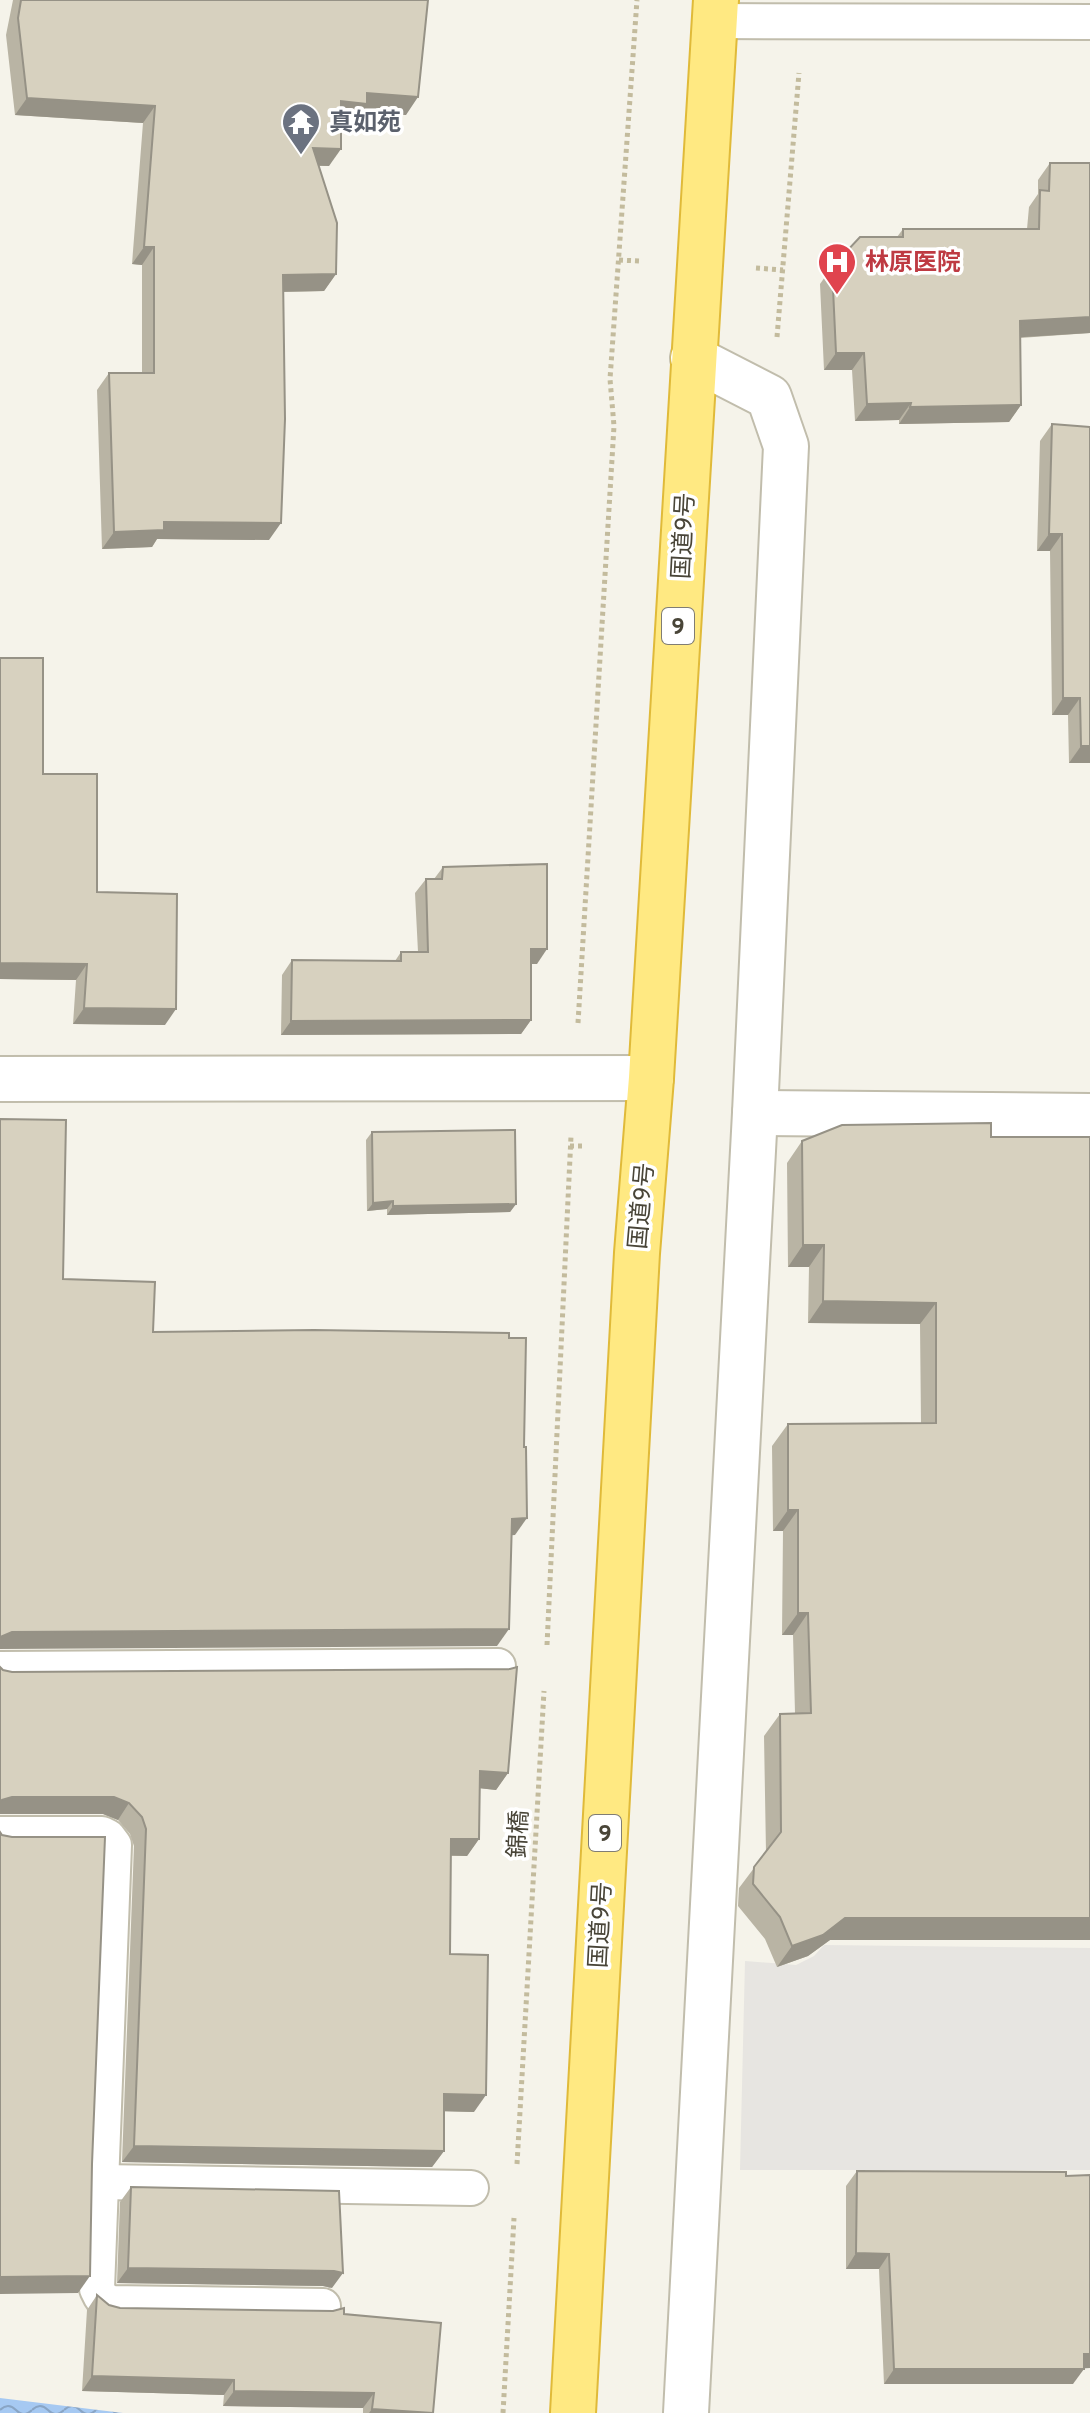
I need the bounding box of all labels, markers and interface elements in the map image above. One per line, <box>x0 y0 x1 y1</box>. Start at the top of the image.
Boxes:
temple icon: 真如苑 <box>280 101 322 156</box>
place label: 真如苑 <box>329 109 401 139</box>
hospital icon: 林原医院 <box>816 241 858 296</box>
place label: 林原医院 <box>865 249 961 279</box>
street label: 国道9号 <box>668 492 702 580</box>
road number: 9 <box>662 608 694 644</box>
street label: 国道9号 <box>624 1162 662 1250</box>
street label: 錦橋 <box>504 1809 536 1859</box>
road number: 9 <box>589 1815 621 1851</box>
street label: 国道9号 <box>585 1881 619 1969</box>

